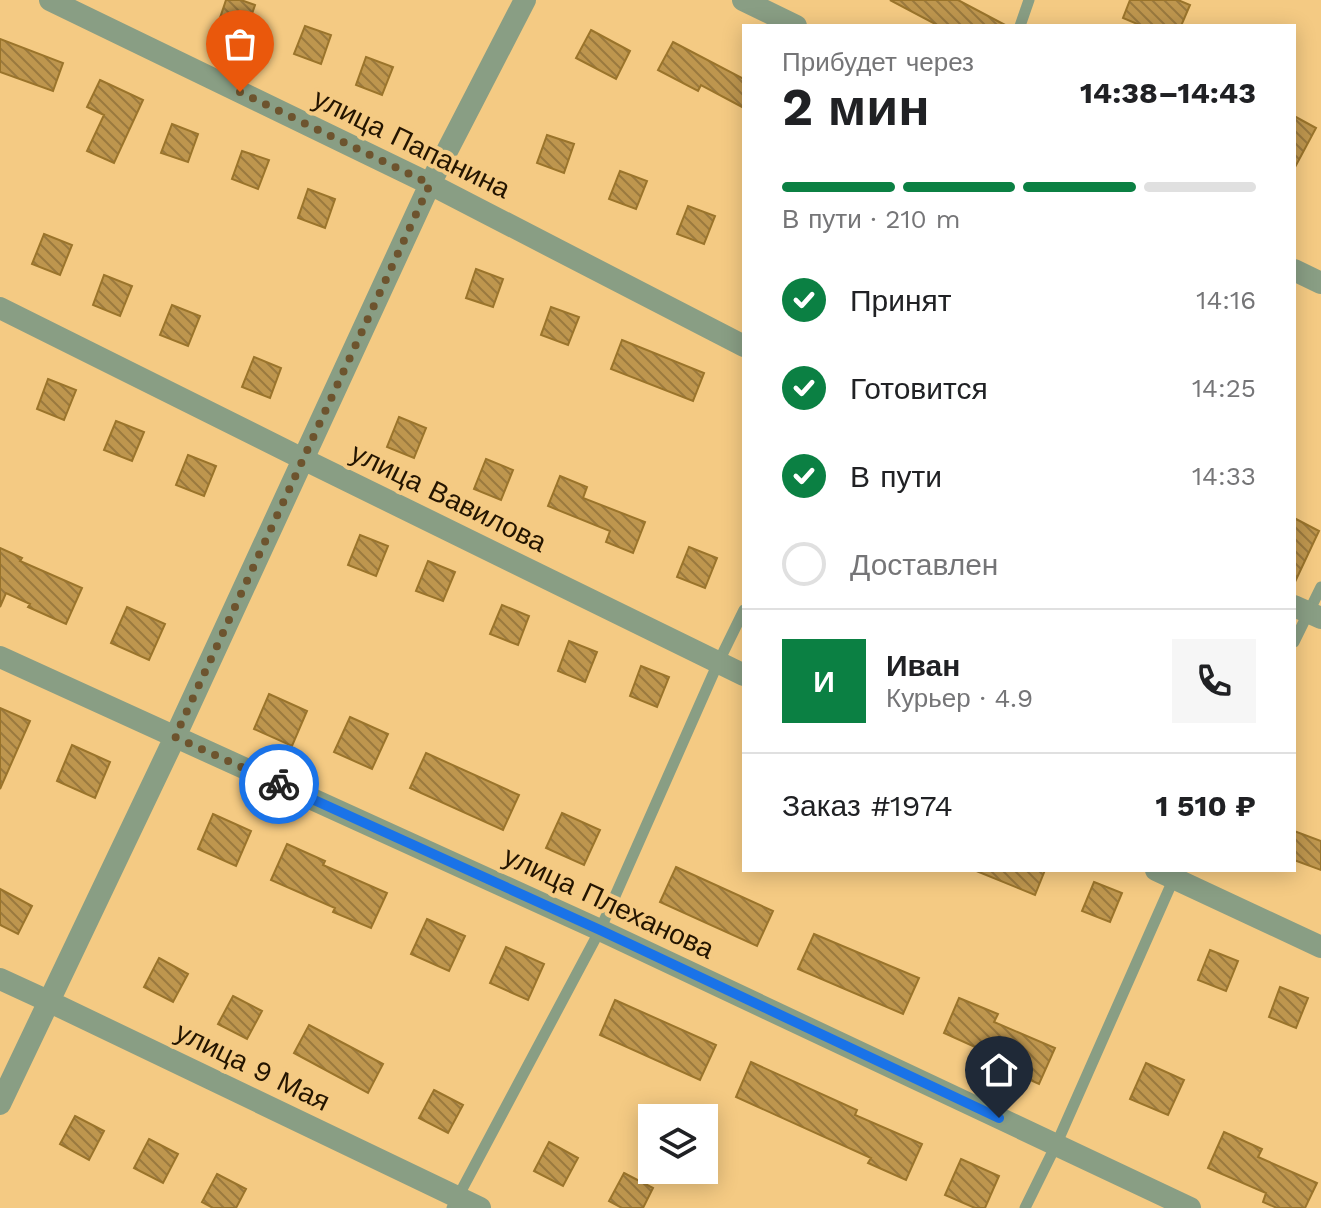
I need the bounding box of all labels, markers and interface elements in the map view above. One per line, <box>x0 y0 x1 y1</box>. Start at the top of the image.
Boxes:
pin <box>206 10 274 92</box>
icon: bag <box>218 22 262 66</box>
text: Прибудет через <box>782 47 974 77</box>
text: 14:38–14:43 <box>1080 75 1256 110</box>
text: 2 мин <box>782 77 930 138</box>
street label: улица Папанина <box>308 81 516 206</box>
text: В пути · 210 m <box>782 204 960 234</box>
icon: check <box>782 278 826 322</box>
text: Принят <box>850 283 952 318</box>
text: 14:16 <box>1196 285 1256 315</box>
icon: check <box>782 366 826 410</box>
text: Готовится <box>850 371 988 406</box>
text: 14:25 <box>1192 373 1256 403</box>
street label: улица Вавилова <box>346 436 552 559</box>
icon: check <box>782 454 826 498</box>
text: В пути <box>850 459 942 494</box>
text: 14:33 <box>1192 461 1256 491</box>
text: Доставлен <box>850 547 998 582</box>
button: phone <box>1172 639 1256 723</box>
text: Иван <box>886 648 960 683</box>
text: И <box>813 664 835 699</box>
text: Курьер · 4.9 <box>886 683 1033 713</box>
courier <box>239 744 319 824</box>
icon: bike <box>257 762 301 806</box>
text: Заказ #1974 <box>782 788 953 823</box>
text: 1 510 ₽ <box>1156 788 1256 823</box>
street label: улица Плеханова <box>498 839 720 966</box>
street label: улица 9 Мая <box>170 1015 335 1118</box>
pin <box>965 1036 1033 1118</box>
icon: home <box>977 1048 1021 1092</box>
map controls <box>638 1104 718 1184</box>
button: layers <box>638 1104 718 1184</box>

